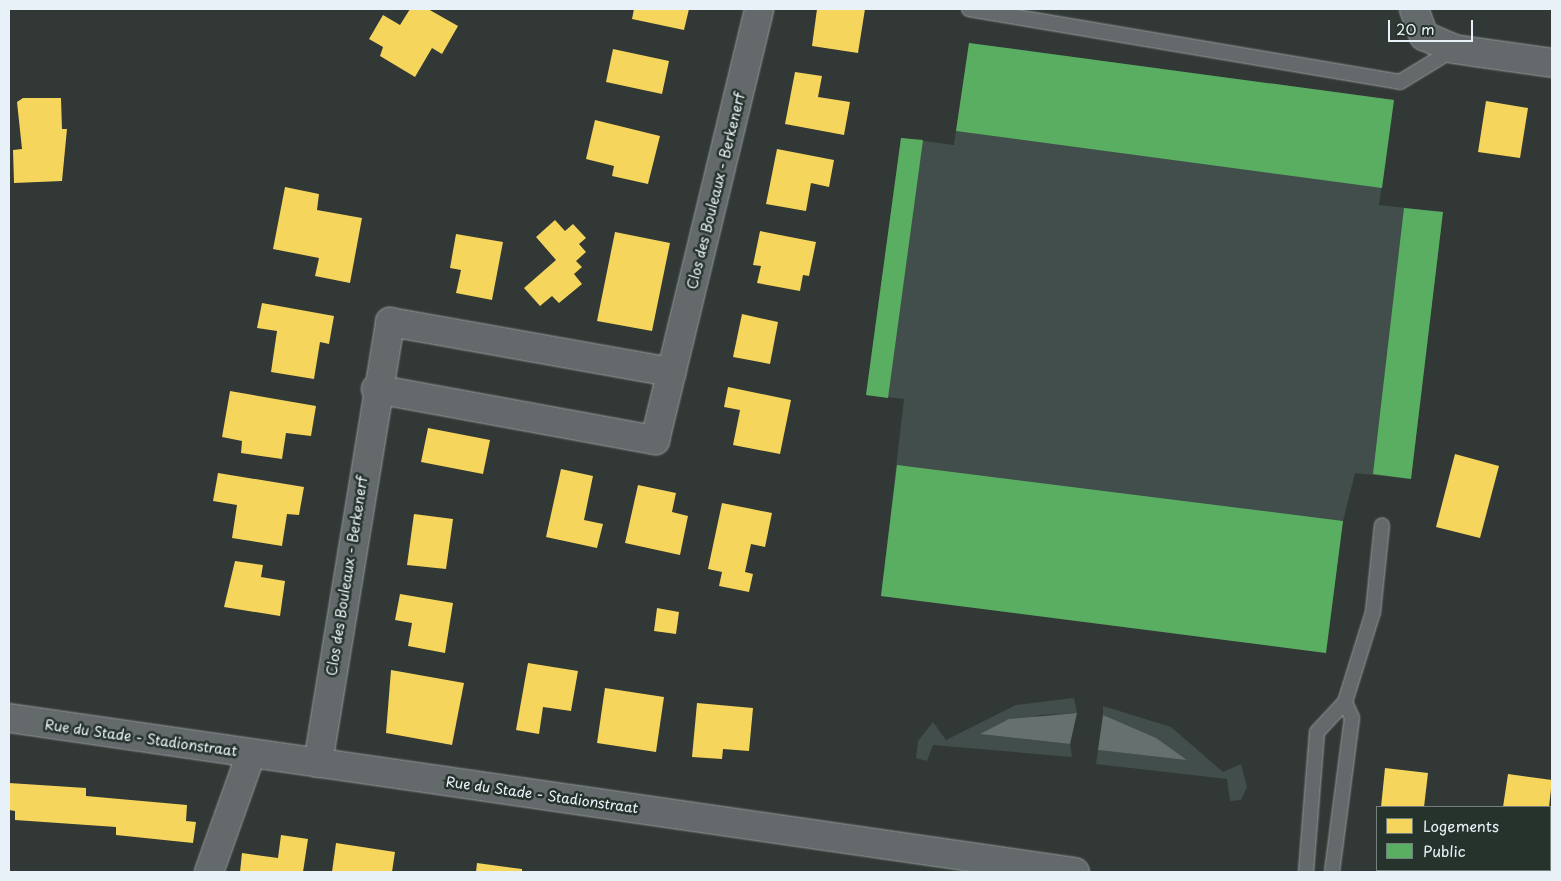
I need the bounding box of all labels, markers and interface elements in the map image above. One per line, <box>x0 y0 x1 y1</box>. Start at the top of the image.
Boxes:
scale bar <box>1391 10 1476 42</box>
text: 20 m <box>1396 17 1435 40</box>
street label: Clos des Bouleaux - Berkenerf <box>683 91 749 291</box>
street label: Clos des Bouleaux - Berkenerf <box>323 475 371 677</box>
street label: Rue du Stade - Stadionstraat <box>42 716 240 760</box>
street label: Rue du Stade - Stadionstraat <box>443 773 641 817</box>
legend <box>1376 806 1551 871</box>
text: Logements <box>1423 814 1499 837</box>
text: Public <box>1423 839 1466 862</box>

